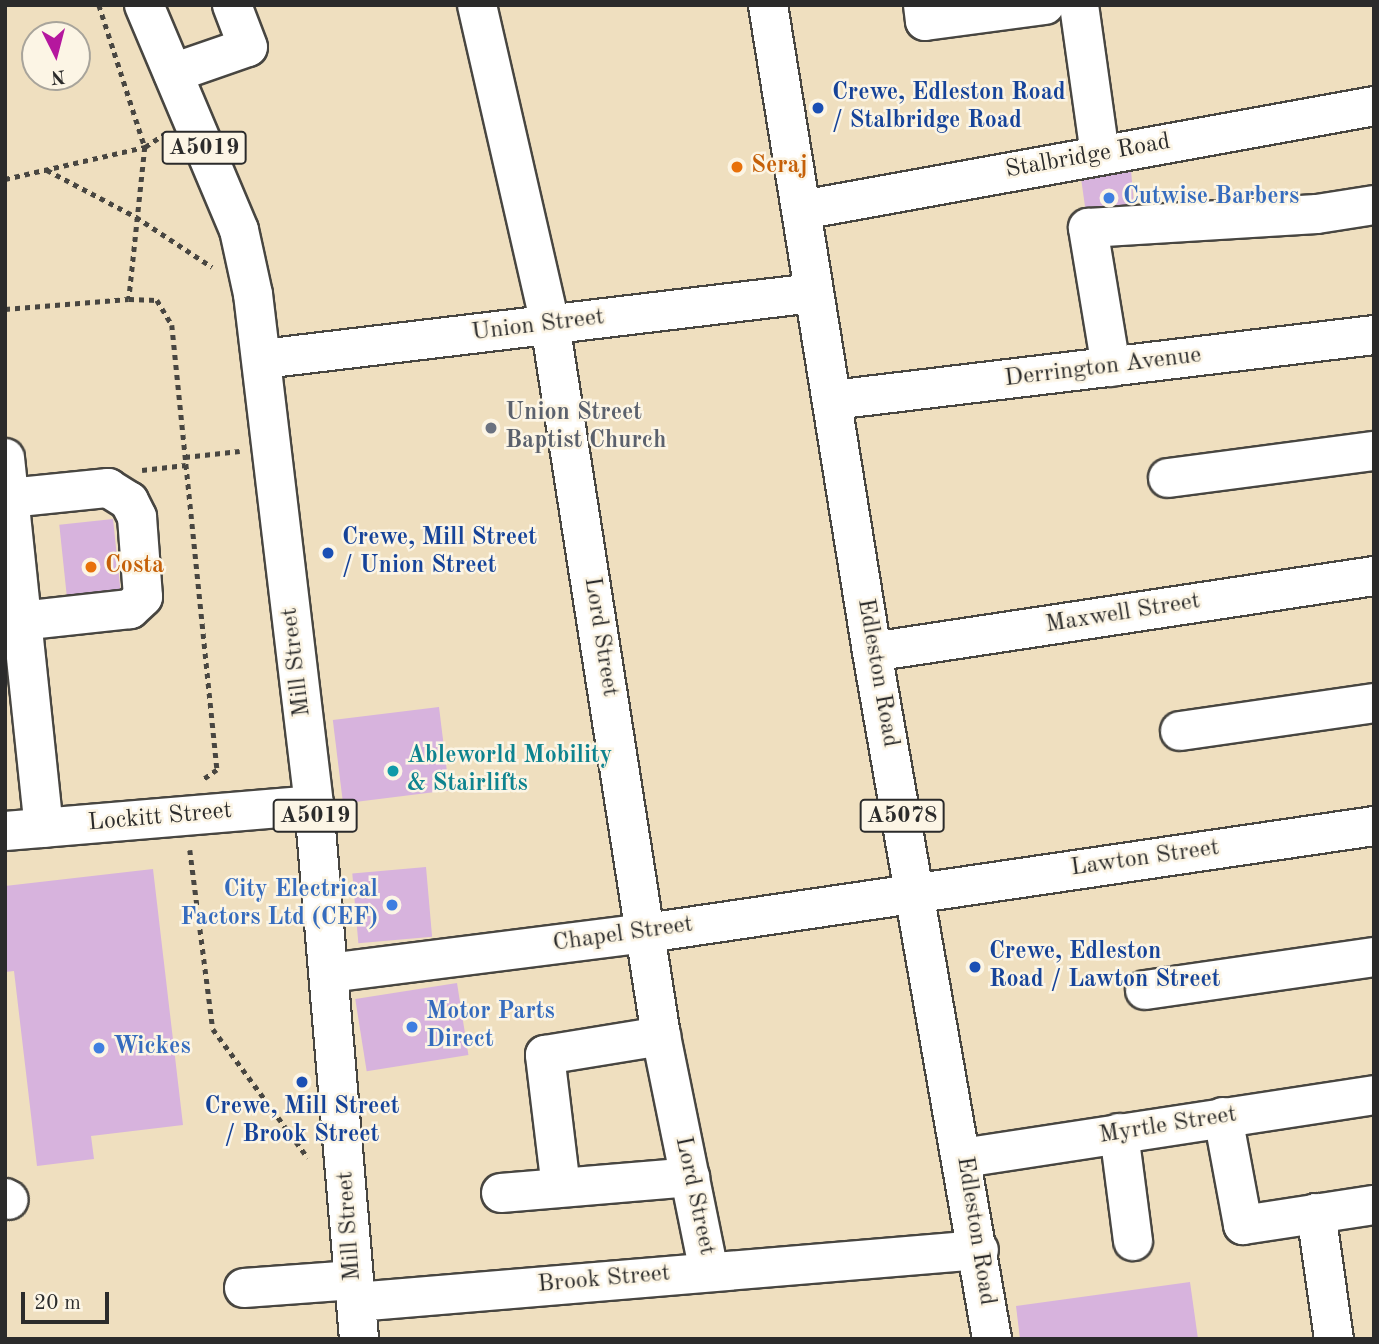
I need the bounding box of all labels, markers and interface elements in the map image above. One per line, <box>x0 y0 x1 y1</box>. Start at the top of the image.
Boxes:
north arrow <box>21 21 91 91</box>
text: N <box>50 65 66 86</box>
place label: Crewe, Edleston Road / Stalbridge Road <box>832 80 1066 136</box>
marker: Crewe, Edleston Road / Stalbridge Road <box>810 100 826 116</box>
road number: A5019 <box>160 128 248 168</box>
street label: Stalbridge Road <box>1003 128 1173 186</box>
place label: Seraj <box>751 153 807 181</box>
marker: Seraj <box>729 159 745 175</box>
place label: Cutwise Barbers <box>1123 184 1299 212</box>
marker: Cutwise Barbers <box>1101 190 1117 206</box>
street label: Union Street <box>470 304 606 348</box>
street label: Derrington Avenue <box>1003 342 1203 394</box>
place label: Union Street Baptist Church <box>505 400 666 456</box>
marker: Union Street Baptist Church <box>483 420 499 436</box>
place label: Crewe, Mill Street / Union Street <box>342 525 537 581</box>
marker: Crewe, Mill Street / Union Street <box>320 545 336 561</box>
place label: Costa <box>105 553 164 581</box>
marker: Costa <box>83 559 99 575</box>
street label: Lord Street <box>576 575 624 699</box>
street label: Maxwell Street <box>1044 588 1202 640</box>
street label: Edleston Road <box>850 596 904 750</box>
street label: Mill Street <box>276 606 318 718</box>
place label: Ableworld Mobility & Stairlifts <box>407 743 612 799</box>
marker: Ableworld Mobility & Stairlifts <box>385 763 401 779</box>
road number: A5019 <box>271 796 359 836</box>
road number: A5078 <box>858 796 946 836</box>
street label: Lockitt Street <box>87 797 233 839</box>
street label: Lawton Street <box>1069 834 1221 884</box>
place label: City Electrical Factors Ltd (CEF) <box>180 877 378 933</box>
marker: City Electrical Factors Ltd (CEF) <box>384 897 400 913</box>
street label: Chapel Street <box>551 911 695 959</box>
place label: Crewe, Edleston Road / Lawton Street <box>989 939 1221 995</box>
marker: Crewe, Edleston Road / Lawton Street <box>967 959 983 975</box>
place label: Motor Parts Direct <box>426 999 555 1055</box>
marker: Motor Parts Direct <box>404 1019 420 1035</box>
place label: Wickes <box>113 1034 191 1062</box>
marker: Wickes <box>91 1040 107 1056</box>
marker: Crewe, Mill Street / Brook Street <box>294 1074 310 1090</box>
place label: Crewe, Mill Street / Brook Street <box>204 1094 400 1150</box>
street label: Myrtle Street <box>1097 1101 1239 1151</box>
street label: Lord Street <box>667 1134 721 1258</box>
street label: Edleston Road <box>949 1154 1001 1308</box>
street label: Mill Street <box>332 1170 368 1282</box>
street label: Brook Street <box>536 1260 672 1300</box>
scale bar <box>24 1278 112 1322</box>
text: 20 m <box>34 1293 81 1314</box>

